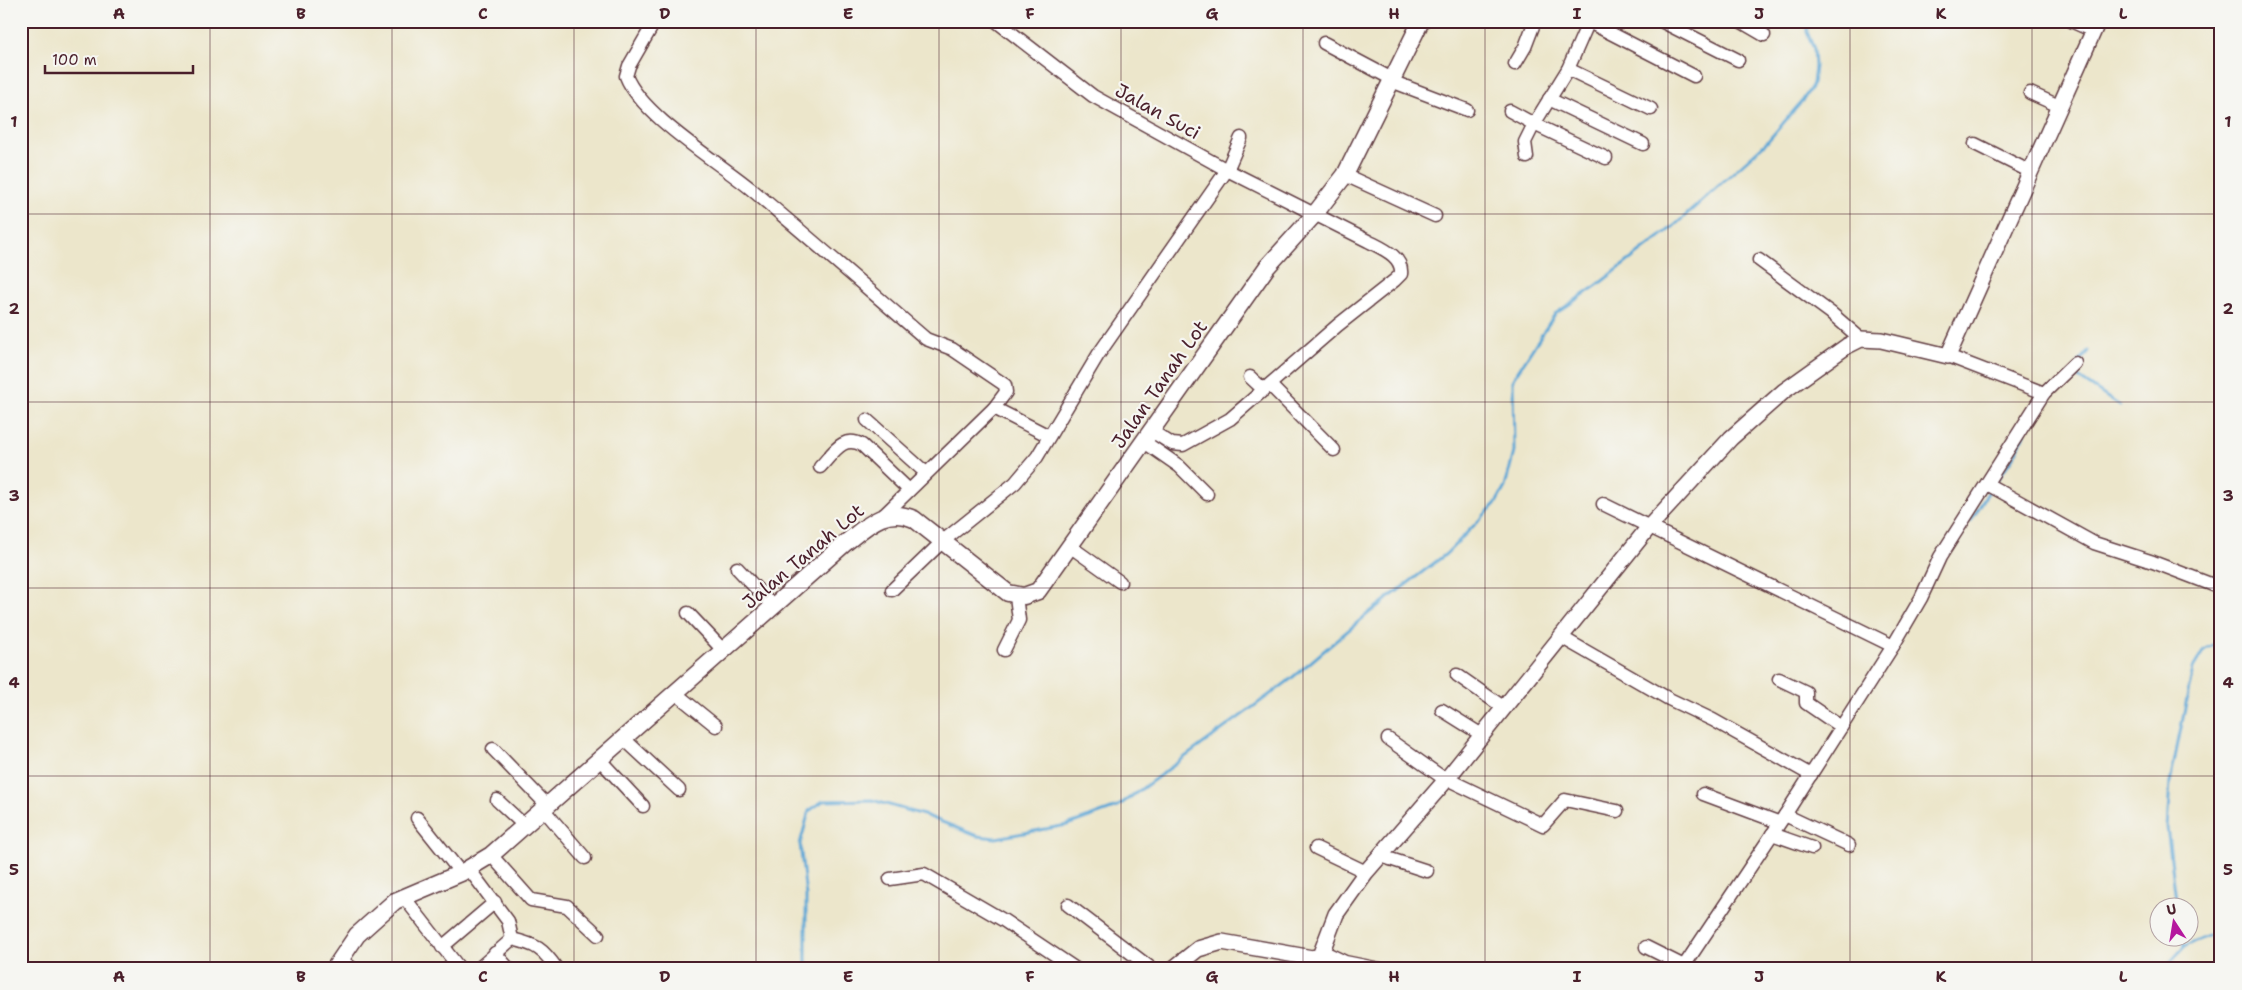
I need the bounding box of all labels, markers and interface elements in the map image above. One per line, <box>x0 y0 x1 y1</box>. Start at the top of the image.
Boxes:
text: A <box>113 3 125 24</box>
text: B <box>296 3 306 24</box>
text: C <box>478 3 488 24</box>
text: D <box>659 3 671 24</box>
text: E <box>843 3 853 24</box>
text: F <box>1025 3 1035 24</box>
text: G <box>1206 3 1219 24</box>
text: H <box>1388 3 1400 24</box>
text: I <box>1573 3 1582 24</box>
text: J <box>1754 3 1764 24</box>
text: K <box>1936 3 1947 24</box>
text: L <box>2119 3 2128 24</box>
scale bar <box>45 42 192 74</box>
text: 100 m <box>52 50 97 70</box>
street label: Jalan Suci <box>1111 78 1205 145</box>
text: 1 <box>10 111 18 132</box>
text: 1 <box>2224 111 2232 132</box>
text: 2 <box>8 298 20 319</box>
text: 2 <box>2222 298 2234 319</box>
street label: Jalan Tanah Lot <box>1106 315 1213 453</box>
text: 3 <box>8 485 20 506</box>
text: 3 <box>2222 485 2234 506</box>
street label: Jalan Tanah Lot <box>737 498 869 615</box>
text: 4 <box>8 672 20 693</box>
text: 4 <box>2222 672 2234 693</box>
text: 5 <box>9 859 19 880</box>
text: 5 <box>2223 859 2233 880</box>
north arrow <box>2150 898 2200 948</box>
text: U <box>2165 899 2178 919</box>
text: A <box>113 966 125 987</box>
text: B <box>296 966 306 987</box>
text: C <box>478 966 488 987</box>
text: D <box>659 966 671 987</box>
text: E <box>843 966 853 987</box>
text: F <box>1025 966 1035 987</box>
text: G <box>1206 966 1219 987</box>
text: H <box>1388 966 1400 987</box>
text: I <box>1573 966 1582 987</box>
text: J <box>1754 966 1764 987</box>
text: K <box>1936 966 1947 987</box>
text: L <box>2119 966 2128 987</box>

